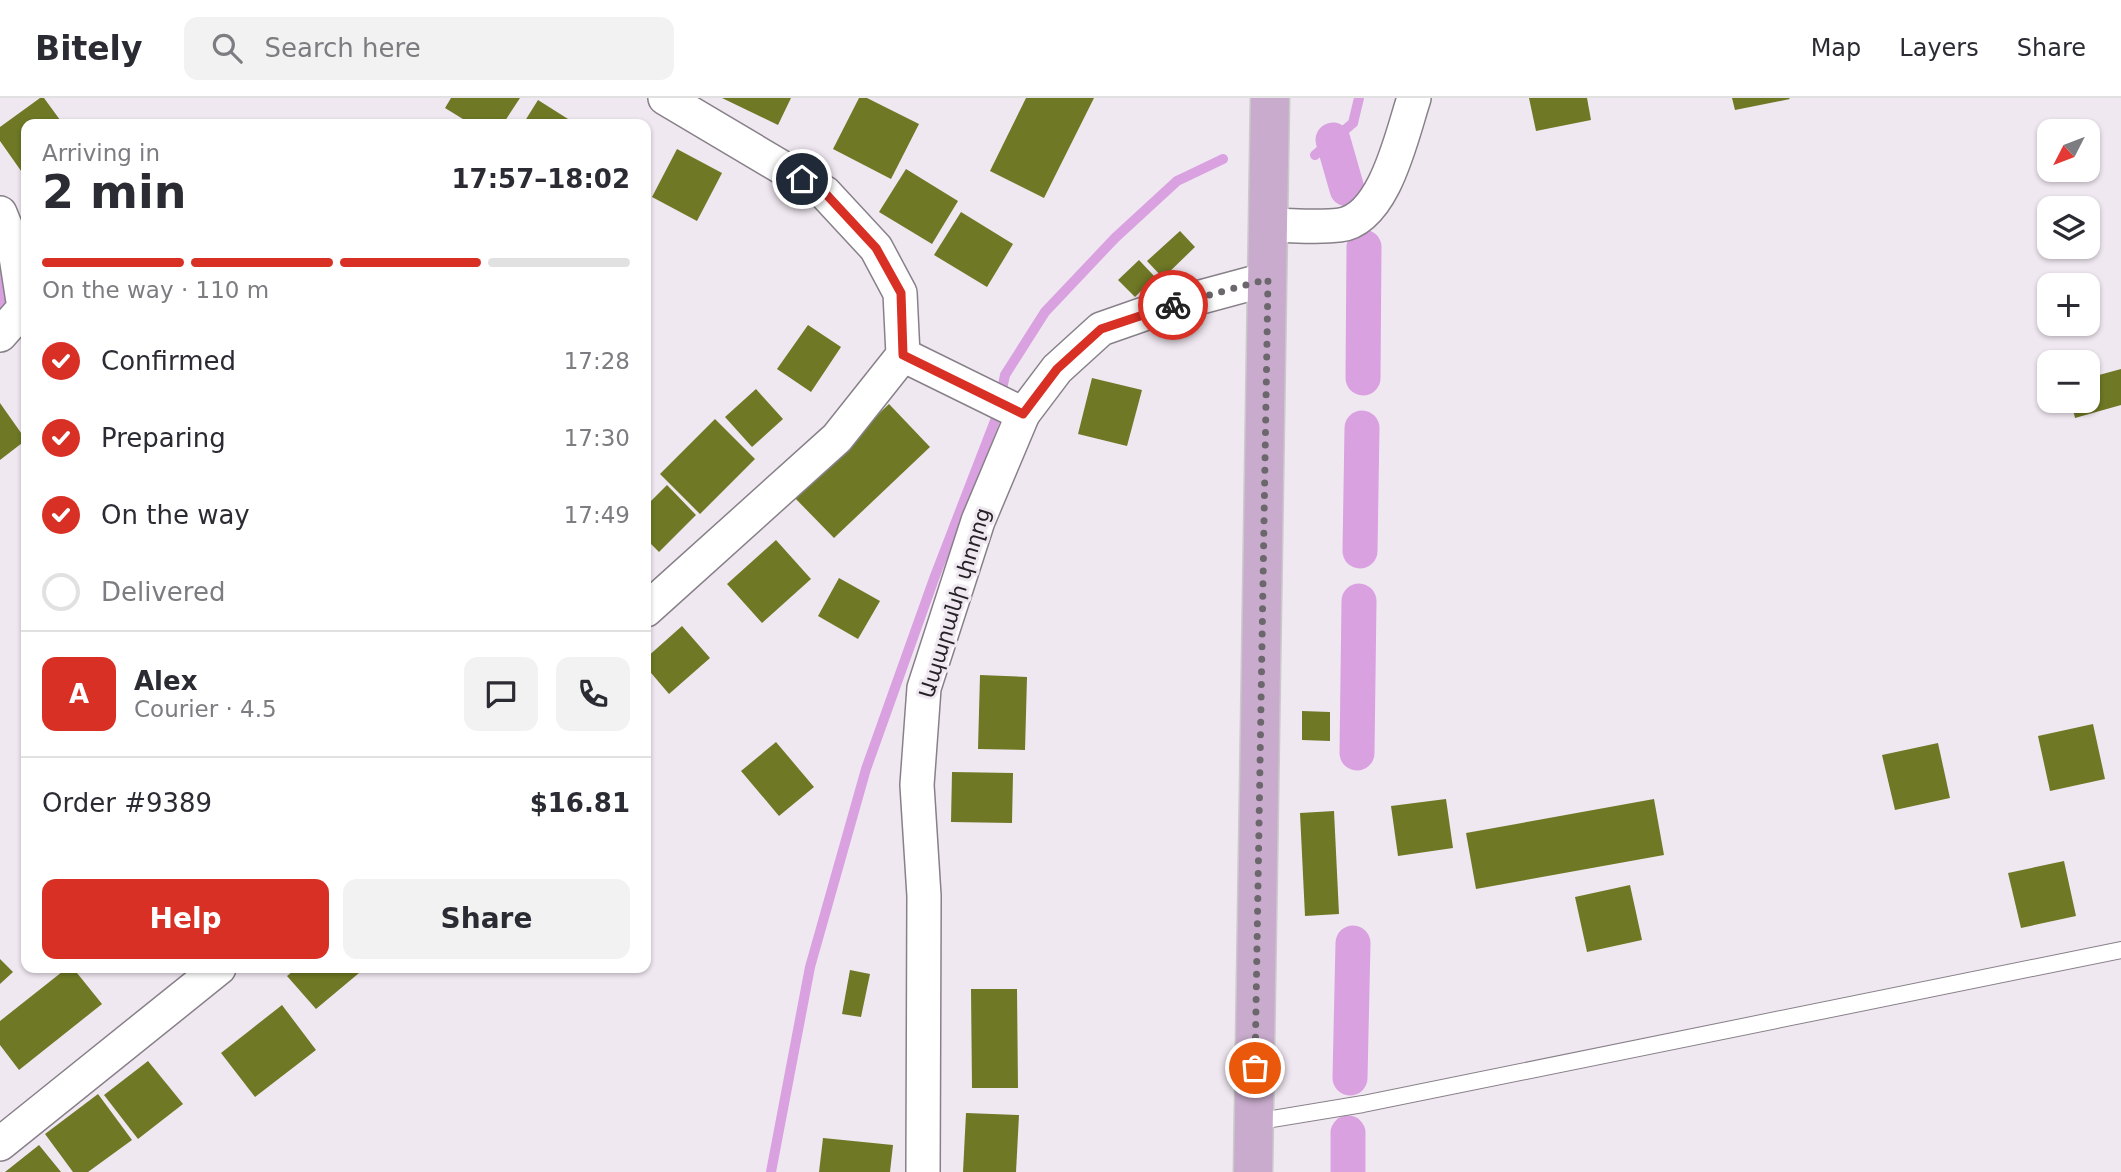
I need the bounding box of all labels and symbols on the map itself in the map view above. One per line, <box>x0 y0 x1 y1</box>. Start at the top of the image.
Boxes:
north arrow <box>2037 119 2100 182</box>
pin <box>772 149 832 209</box>
courier <box>1138 270 1208 340</box>
street label: Ապարանի փողոց <box>915 505 995 701</box>
pin <box>1225 1038 1285 1098</box>

